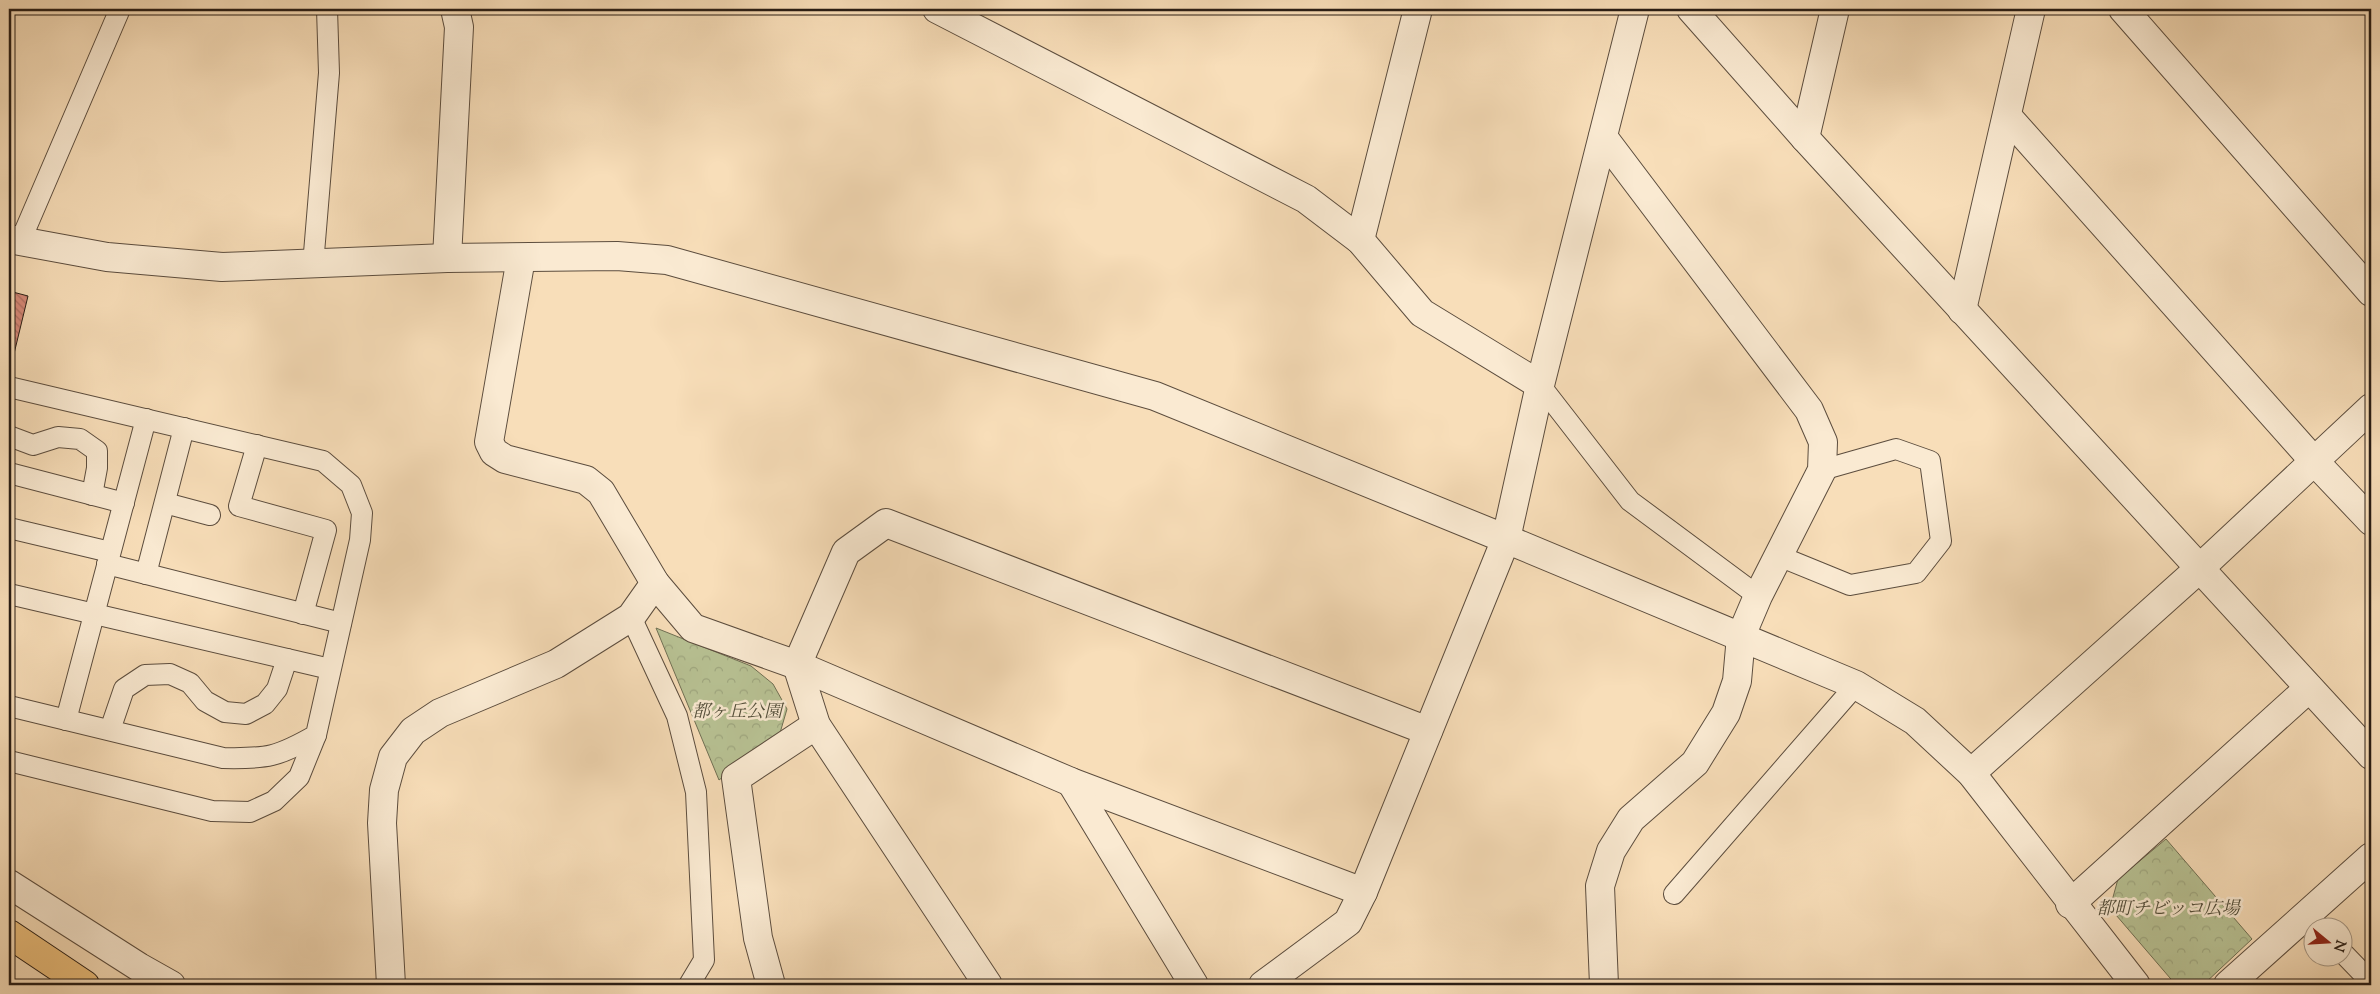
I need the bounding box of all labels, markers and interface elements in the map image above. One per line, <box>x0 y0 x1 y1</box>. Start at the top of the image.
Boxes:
park label: 都ヶ丘公園 <box>692 700 785 726</box>
park label: 都町チビッコ広場 <box>2096 897 2242 923</box>
north arrow <box>2302 916 2352 966</box>
text: N <box>2327 937 2350 954</box>

